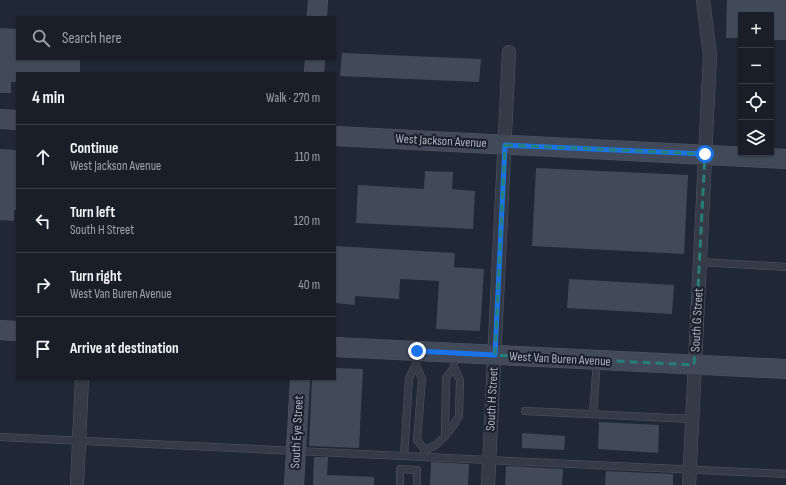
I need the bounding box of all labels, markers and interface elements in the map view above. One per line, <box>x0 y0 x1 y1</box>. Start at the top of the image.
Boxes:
map controls <box>738 12 774 156</box>
button: + <box>738 12 774 48</box>
search box <box>16 16 336 60</box>
icon: search <box>30 27 52 49</box>
text: Search here <box>62 29 122 48</box>
button: − <box>738 48 774 84</box>
button: locate <box>738 84 774 120</box>
text: 4 min <box>32 88 65 108</box>
text: Walk · 270 m <box>266 90 320 106</box>
button: layers <box>738 120 774 156</box>
street label: West Jackson Avenue <box>395 131 487 151</box>
text: Continue <box>70 139 119 158</box>
route start <box>696 145 714 163</box>
icon: ahead <box>32 146 54 168</box>
text: 110 m <box>295 149 320 165</box>
text: West Jackson Avenue <box>70 158 161 174</box>
text: Turn left <box>70 203 115 222</box>
icon: left <box>32 210 54 232</box>
text: 120 m <box>294 213 320 229</box>
text: South H Street <box>70 222 134 238</box>
text: Turn right <box>70 267 122 286</box>
icon: right <box>32 274 54 296</box>
text: 40 m <box>298 277 320 293</box>
text: West Van Buren Avenue <box>70 286 172 302</box>
street label: South G Street <box>687 288 707 352</box>
icon: arrive <box>32 338 54 360</box>
text: Arrive at destination <box>70 339 179 358</box>
route end <box>408 342 426 360</box>
street label: West Van Buren Avenue <box>509 348 611 370</box>
street label: South H Street <box>482 367 502 431</box>
street label: South Eye Street <box>287 395 307 469</box>

